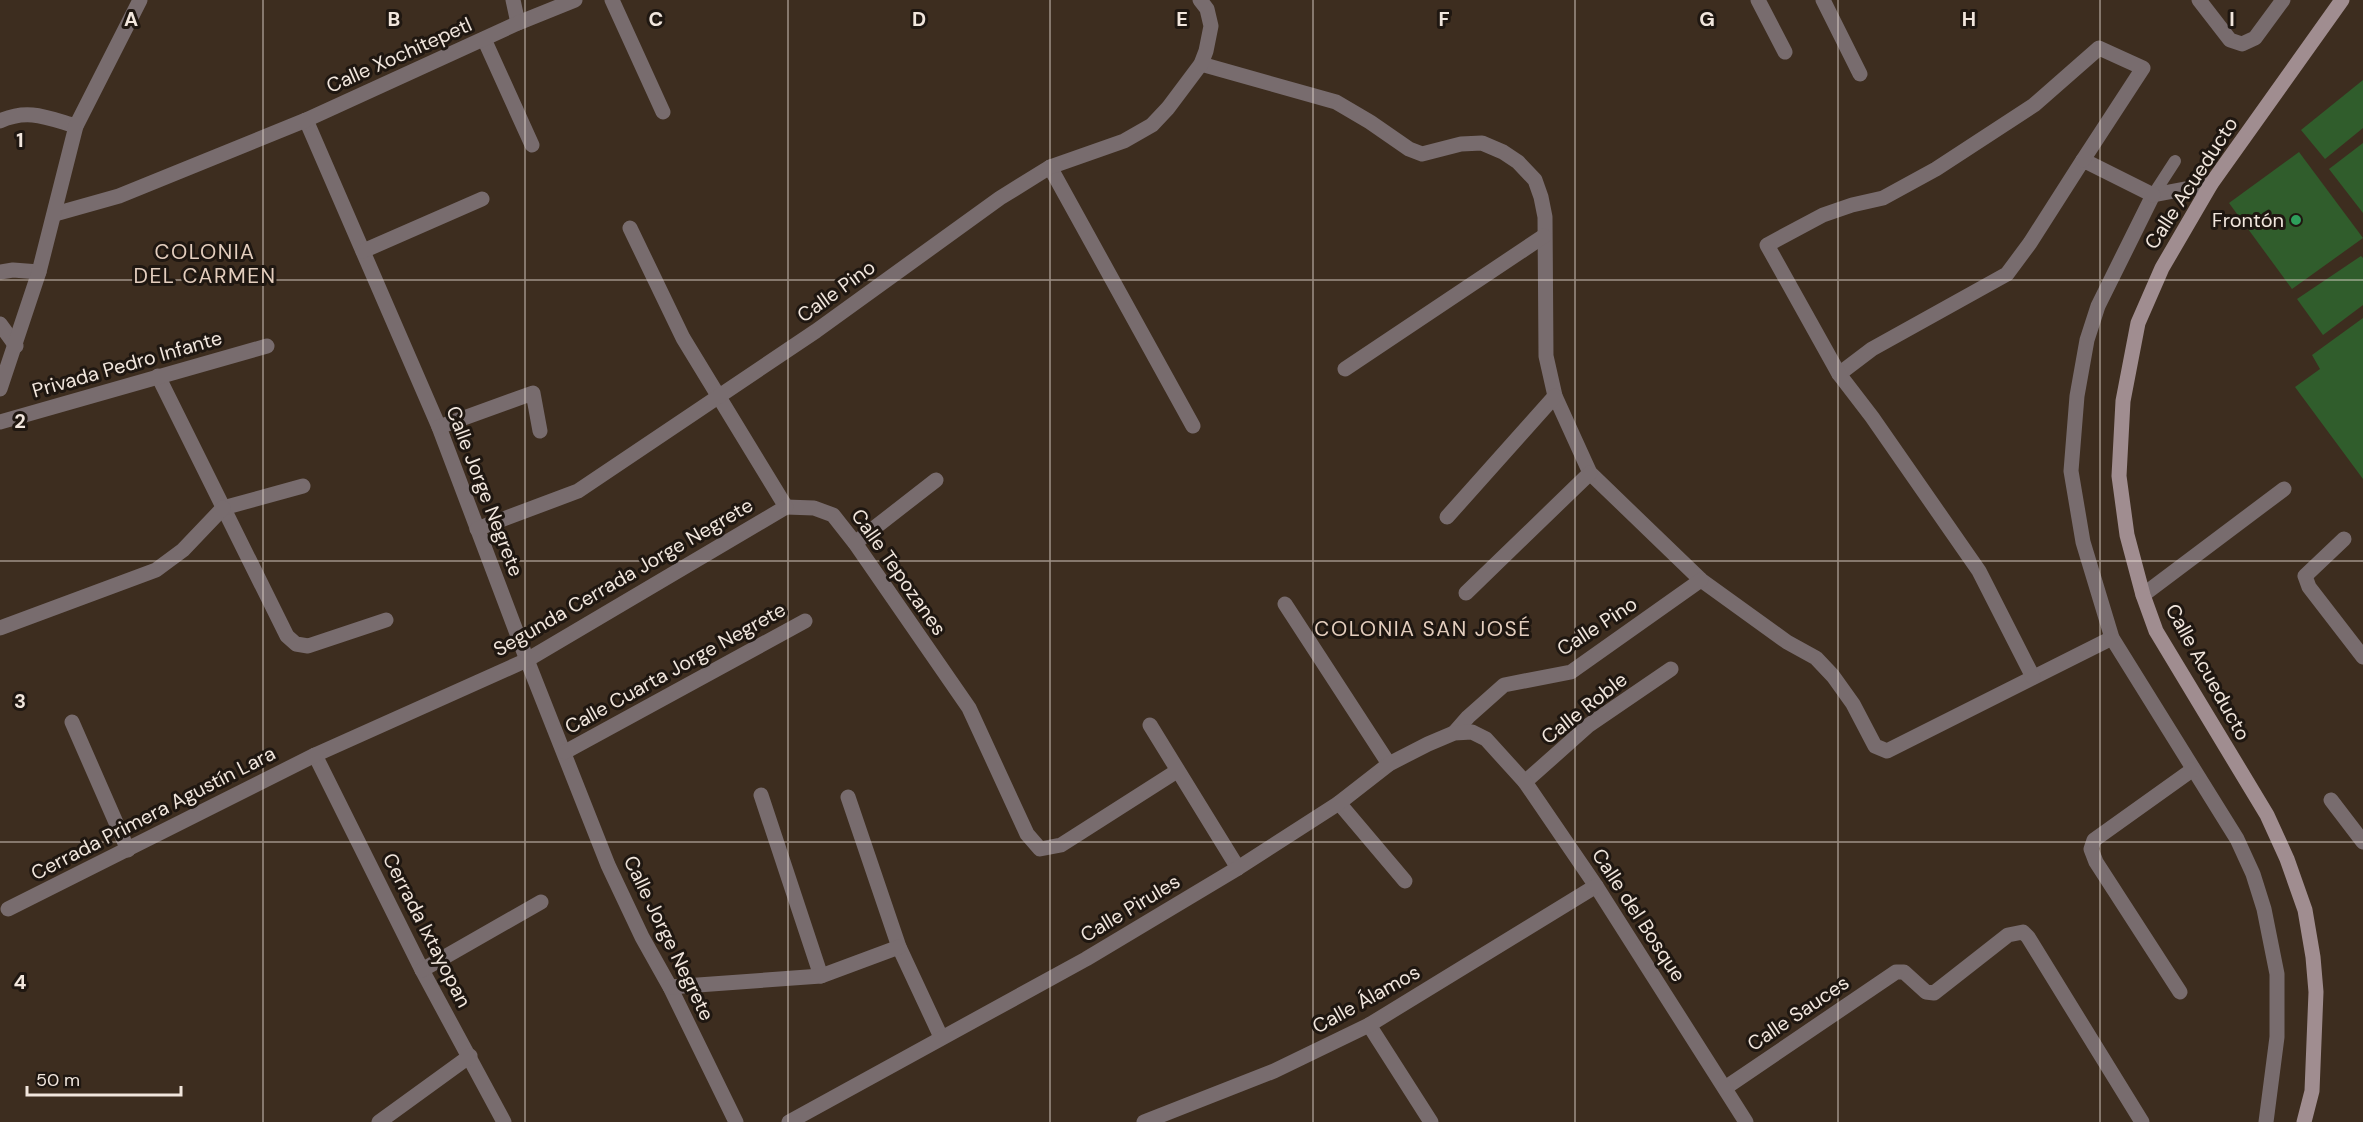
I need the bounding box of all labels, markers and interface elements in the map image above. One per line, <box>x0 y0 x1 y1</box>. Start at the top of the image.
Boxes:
text: A <box>124 6 138 32</box>
text: B <box>388 6 400 32</box>
text: C <box>649 6 663 32</box>
text: D <box>912 6 926 32</box>
text: E <box>1176 6 1188 32</box>
text: F <box>1438 6 1450 32</box>
text: G <box>1699 6 1715 32</box>
text: H <box>1962 6 1976 32</box>
text: I <box>2229 6 2235 32</box>
street label: Calle Xochitepetl <box>322 11 476 99</box>
street label: Calle Acueducto <box>2139 112 2243 254</box>
text: 1 <box>16 127 24 153</box>
place label: Frontón <box>2212 207 2284 233</box>
marker: Frontón <box>2289 213 2303 227</box>
district label: COLONIA DEL CARMEN <box>133 238 277 290</box>
street label: Calle Pino <box>792 254 880 328</box>
street label: Privada Pedro Infante <box>29 324 225 404</box>
street label: Calle Jorge Negrete <box>441 402 529 580</box>
text: 2 <box>14 408 26 434</box>
street label: Segunda Cerrada Jorge Negrete <box>489 492 757 662</box>
street label: Calle Tepozanes <box>846 504 952 640</box>
street label: Calle Pino <box>1552 590 1642 662</box>
street label: Calle Cuarta Jorge Negrete <box>560 596 790 740</box>
street label: Calle Acueducto <box>2160 599 2256 745</box>
district label: COLONIA SAN JOSÉ <box>1314 615 1532 643</box>
street label: Calle Roble <box>1536 666 1632 750</box>
text: 3 <box>14 688 26 714</box>
street label: Cerrada Primera Agustín Lara <box>26 740 280 886</box>
street label: Calle del Bosque <box>1586 843 1692 987</box>
street label: Cerrada Ixtayopan <box>377 848 477 1012</box>
street label: Calle Jorge Negrete <box>618 851 720 1025</box>
street label: Calle Pirules <box>1075 868 1185 948</box>
street label: Calle Álamos <box>1308 959 1424 1039</box>
text: 4 <box>14 969 27 995</box>
street label: Calle Sauces <box>1742 969 1854 1057</box>
scale bar <box>27 1059 182 1097</box>
text: 50 m <box>36 1068 80 1092</box>

